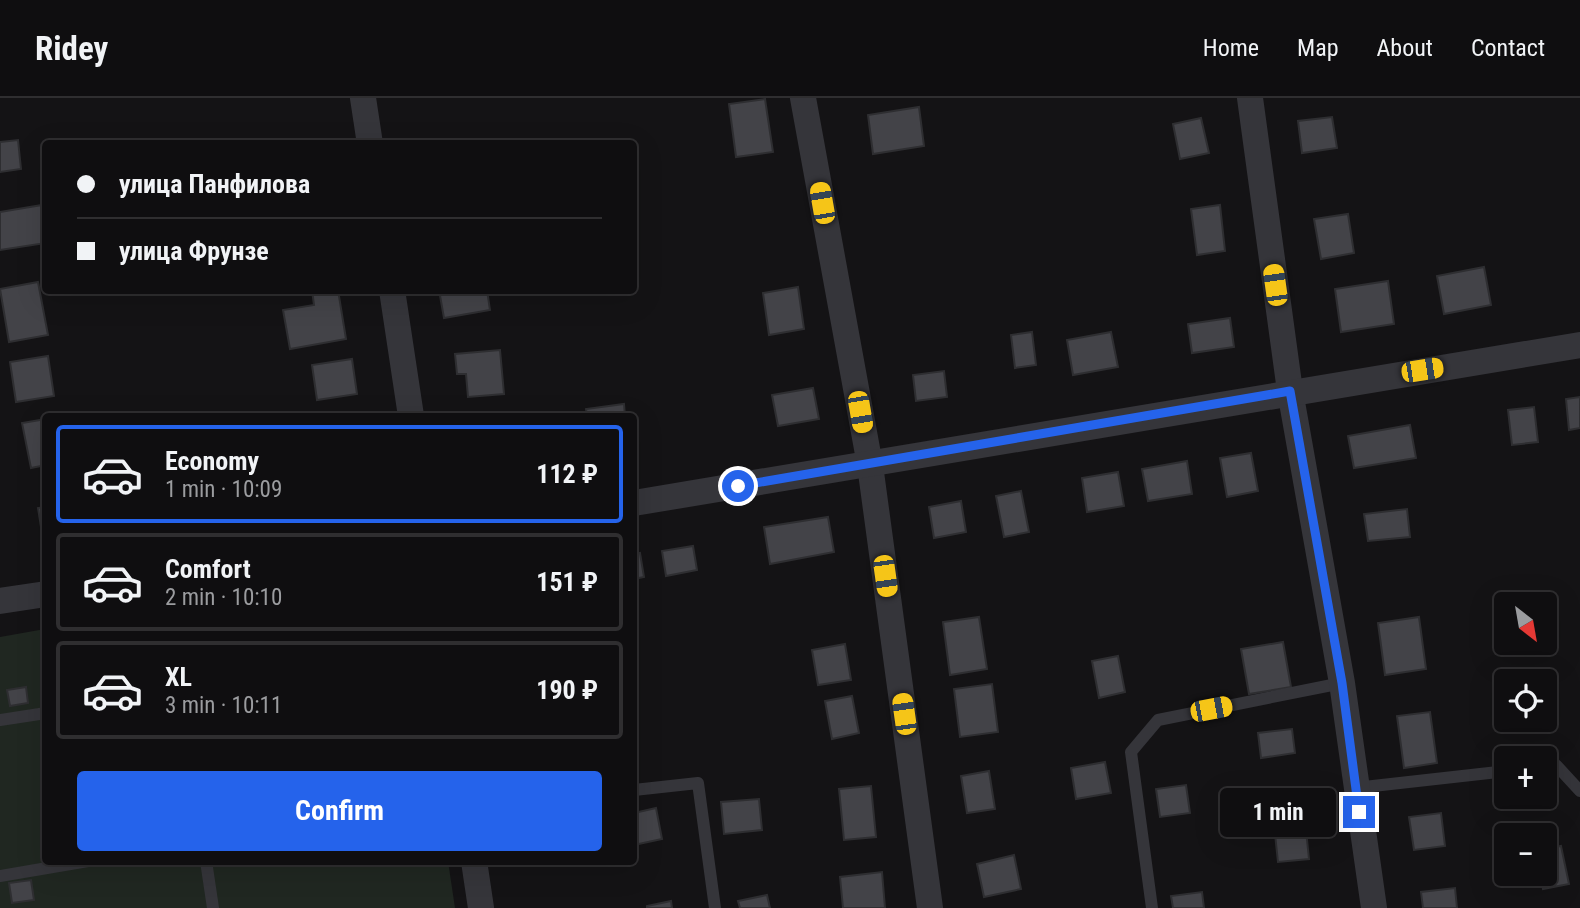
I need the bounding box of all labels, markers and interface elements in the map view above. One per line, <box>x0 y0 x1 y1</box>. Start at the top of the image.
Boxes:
text: Ridey <box>35 29 108 68</box>
text: Home <box>1203 34 1259 62</box>
text: Map <box>1297 34 1339 62</box>
text: About <box>1377 34 1433 62</box>
text: Contact <box>1471 34 1545 62</box>
text: улица Панфилова <box>119 169 310 199</box>
car <box>809 180 836 226</box>
text: улица Фрунзе <box>119 236 269 266</box>
car <box>1262 263 1289 307</box>
car <box>1400 356 1445 384</box>
car <box>847 389 874 435</box>
icon: car <box>81 443 144 506</box>
text: Economy <box>165 446 259 476</box>
text: 112 ₽ <box>536 459 598 489</box>
route start <box>722 470 754 502</box>
text: 1 min · 10:09 <box>165 476 282 503</box>
icon: car <box>81 551 144 614</box>
text: Comfort <box>165 554 251 584</box>
car <box>872 554 899 598</box>
text: 151 ₽ <box>536 567 598 597</box>
text: 2 min · 10:10 <box>165 584 282 611</box>
north arrow <box>1494 592 1558 654</box>
map controls <box>1494 592 1557 886</box>
icon: car <box>81 659 144 722</box>
text: XL <box>165 662 192 692</box>
button: locate <box>1494 669 1557 732</box>
text: 190 ₽ <box>536 675 598 705</box>
text: 3 min · 10:11 <box>165 692 282 719</box>
car <box>891 692 918 736</box>
car <box>1189 695 1234 723</box>
button: + <box>1494 746 1557 809</box>
button: Confirm <box>77 771 602 851</box>
callout: 1 min <box>1219 788 1334 836</box>
route end <box>1343 796 1375 828</box>
text: 1 min <box>1252 799 1304 826</box>
button: − <box>1494 823 1557 886</box>

